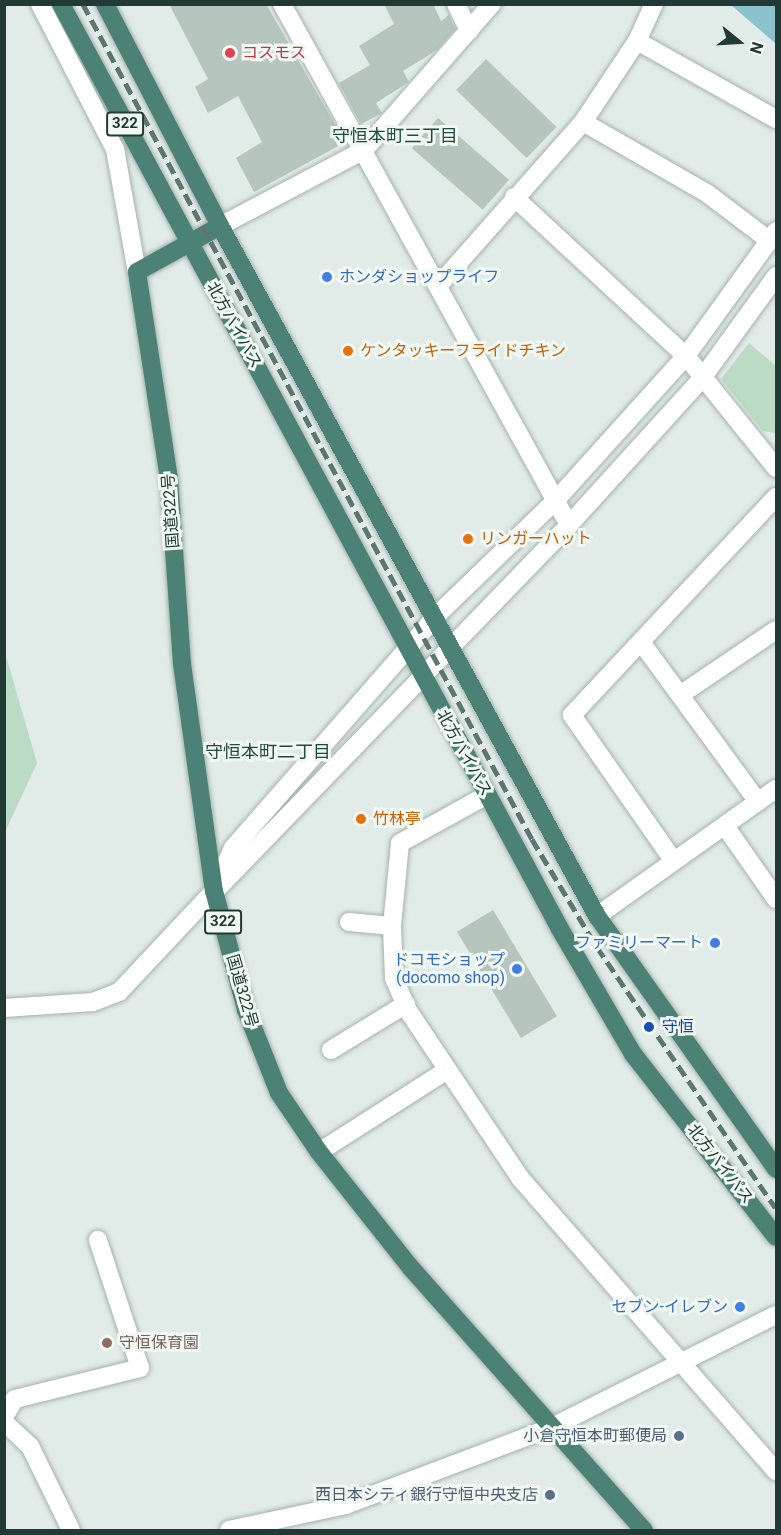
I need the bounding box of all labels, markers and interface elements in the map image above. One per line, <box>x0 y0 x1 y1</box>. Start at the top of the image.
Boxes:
north arrow <box>709 12 769 72</box>
text: N <box>746 39 767 56</box>
place label: コスモス <box>242 43 306 63</box>
marker: コスモス <box>223 46 237 60</box>
road number: 322 <box>106 112 144 136</box>
district label: 守恒本町三丁目 <box>332 125 458 147</box>
place label: ホンダショップライフ <box>339 267 499 287</box>
marker: ホンダショップライフ <box>320 270 334 284</box>
street label: 北方バイパス <box>202 278 266 372</box>
place label: ケンタッキーフライドチキン <box>360 341 568 361</box>
marker: ケンタッキーフライドチキン <box>341 344 355 358</box>
street label: 国道322号 <box>159 473 183 549</box>
place label: リンガーハット <box>480 529 592 549</box>
marker: リンガーハット <box>461 532 475 546</box>
street label: 北方バイパス <box>432 706 496 800</box>
district label: 守恒本町二丁目 <box>205 741 331 763</box>
place label: 竹林亭 <box>373 809 421 829</box>
marker: 竹林亭 <box>354 812 368 826</box>
road number: 322 <box>204 910 242 934</box>
place label: ファミリーマート <box>575 933 703 953</box>
marker: ファミリーマート <box>708 936 722 950</box>
place label: ドコモショップ (docomo shop) <box>393 950 505 988</box>
street label: 国道322号 <box>222 952 262 1030</box>
marker: ドコモショップ (docomo shop) <box>510 962 524 976</box>
place label: 守恒 <box>662 1017 694 1037</box>
marker: 守恒 <box>640 1018 658 1036</box>
street label: 北方バイパス <box>683 1120 757 1208</box>
place label: セブン-イレブン <box>612 1297 728 1317</box>
marker: セブン-イレブン <box>733 1300 747 1314</box>
place label: 守恒保育園 <box>119 1333 199 1353</box>
marker: 守恒保育園 <box>100 1336 114 1350</box>
place label: 小倉守恒本町郵便局 <box>523 1426 667 1446</box>
marker: 小倉守恒本町郵便局 <box>672 1429 686 1443</box>
place label: 西日本シティ銀行守恒中央支店 <box>314 1485 538 1505</box>
marker: 西日本シティ銀行守恒中央支店 <box>543 1488 557 1502</box>

